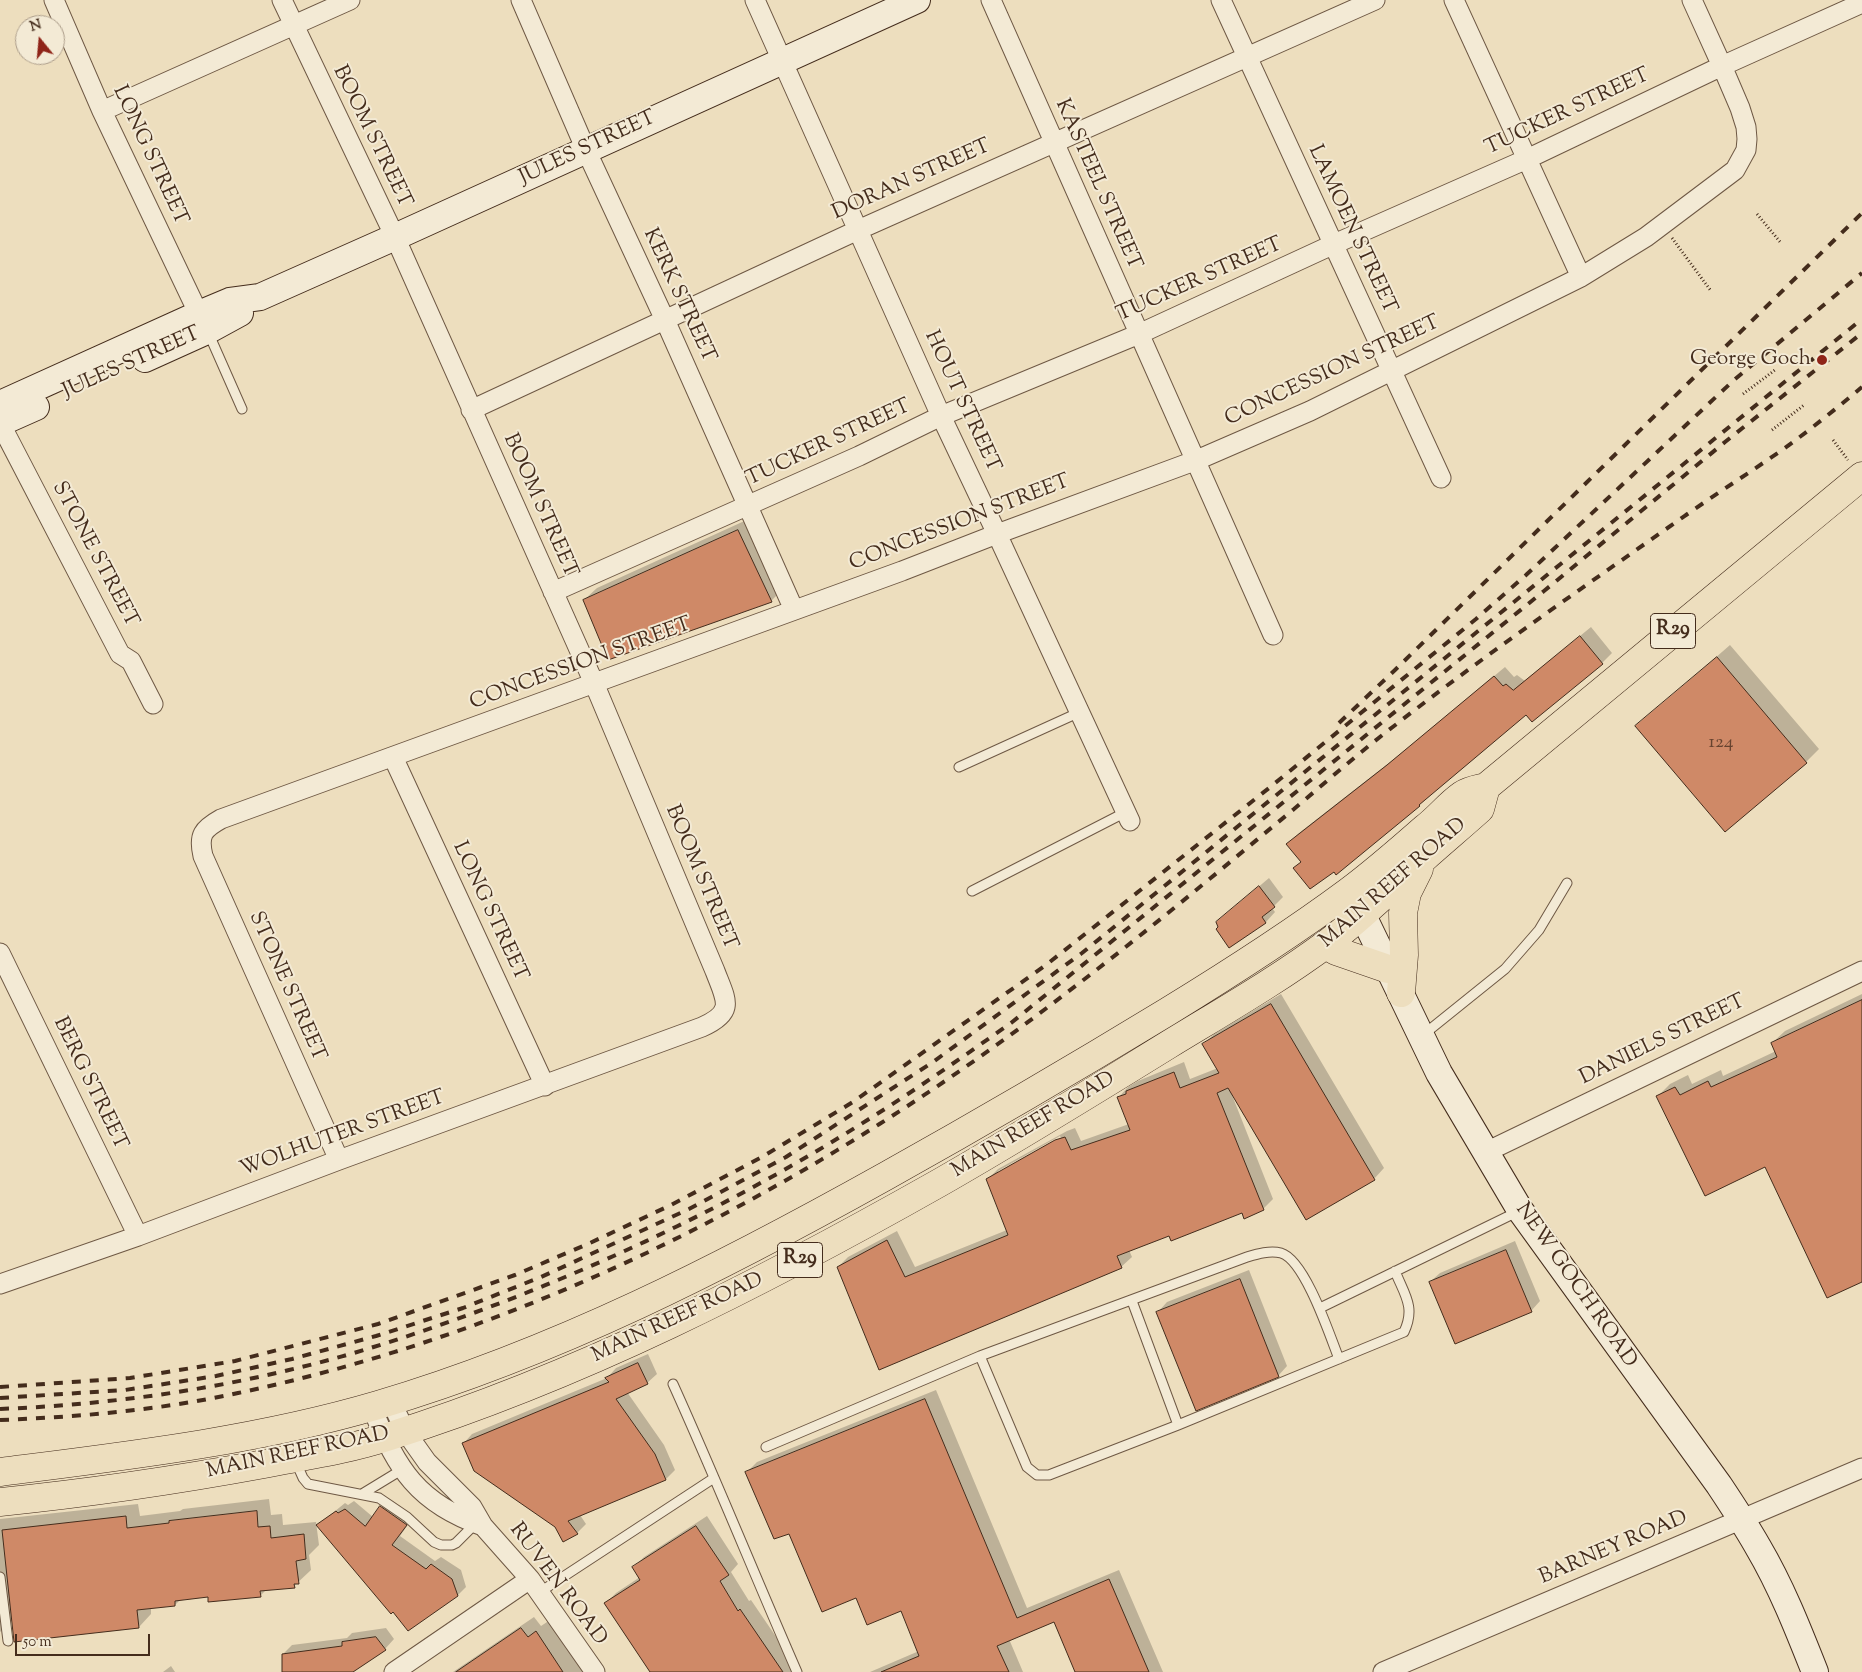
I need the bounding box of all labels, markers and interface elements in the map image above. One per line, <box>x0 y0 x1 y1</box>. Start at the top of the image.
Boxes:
north arrow <box>15 15 65 65</box>
text: N <box>28 15 44 38</box>
street label: BOOM STREET <box>326 62 416 212</box>
street label: TUCKER STREET <box>1482 64 1654 162</box>
street label: LONG STREET <box>106 82 192 230</box>
street label: KASTEEL STREET <box>1048 96 1146 274</box>
street label: JULES STREET <box>516 106 660 192</box>
street label: DORAN STREET <box>829 135 995 227</box>
street label: LAMOEN STREET <box>1301 142 1401 318</box>
street label: KERK STREET <box>636 225 720 367</box>
street label: TUCKER STREET <box>1113 233 1287 329</box>
street label: CONCESSION STREET <box>1222 311 1444 433</box>
street label: JULES STREET <box>59 322 205 406</box>
street label: HOUT STREET <box>917 327 1005 477</box>
place label: George Goch <box>1690 347 1811 373</box>
marker: George Goch <box>1815 353 1829 367</box>
street label: TUCKER STREET <box>743 395 915 493</box>
street label: BOOM STREET <box>496 430 582 582</box>
street label: CONCESSION STREET <box>846 470 1074 578</box>
street label: STONE STREET <box>45 478 143 632</box>
street label: CONCESSION STREET <box>467 613 695 717</box>
road number: R29 <box>1650 614 1696 648</box>
house number: 124 <box>1709 733 1733 755</box>
street label: BOOM STREET <box>658 802 742 954</box>
street label: MAIN REEF ROAD <box>1316 813 1472 955</box>
street label: LONG STREET <box>446 838 532 986</box>
street label: STONE STREET <box>242 908 330 1066</box>
street label: DANIELS STREET <box>1576 990 1750 1092</box>
street label: BERG STREET <box>46 1014 132 1154</box>
street label: MAIN REEF ROAD <box>948 1067 1120 1185</box>
street label: WOLHUTER STREET <box>237 1086 449 1184</box>
street label: NEW GOCH ROAD <box>1509 1199 1641 1373</box>
road number: R29 <box>778 1242 822 1278</box>
street label: MAIN REEF ROAD <box>588 1268 768 1370</box>
street label: MAIN REEF ROAD <box>204 1422 392 1486</box>
street label: BARNEY ROAD <box>1536 1506 1692 1592</box>
street label: RUVEN ROAD <box>503 1519 611 1651</box>
scale bar <box>18 1624 152 1656</box>
text: 50 m <box>23 1632 52 1653</box>

